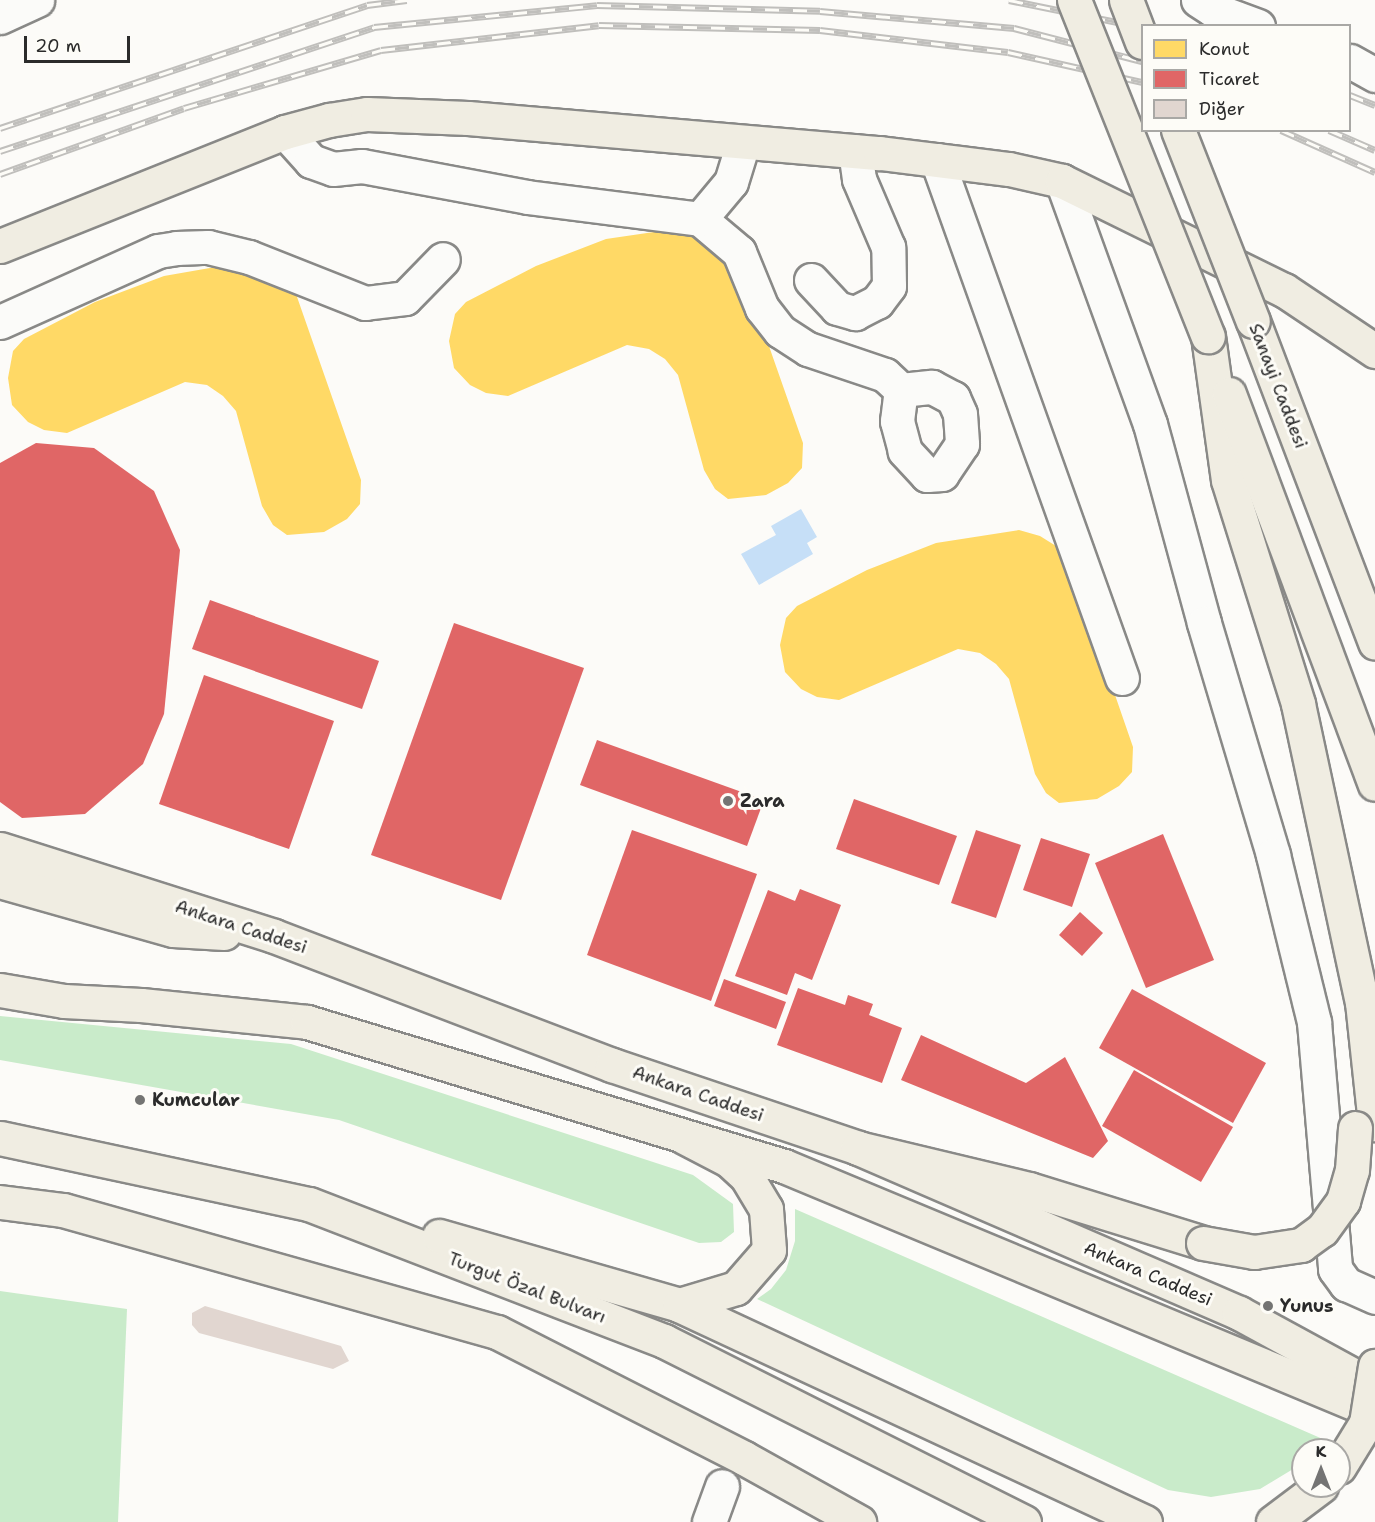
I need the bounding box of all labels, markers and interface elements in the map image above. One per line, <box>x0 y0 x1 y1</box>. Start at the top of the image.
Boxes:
scale bar <box>27 24 134 62</box>
legend <box>1141 24 1351 132</box>
text: 20 m <box>35 34 81 58</box>
text: Konut <box>1199 37 1250 61</box>
text: Ticaret <box>1199 67 1260 91</box>
text: Diğer <box>1199 97 1245 121</box>
street label: Sanayi Caddesi <box>1244 320 1312 452</box>
place label: Zara <box>740 790 784 812</box>
marker: Zara <box>721 794 735 808</box>
street label: Ankara Caddesi <box>172 896 310 958</box>
street label: Ankara Caddesi <box>630 1061 766 1127</box>
place label: Kumcular <box>152 1089 240 1111</box>
marker: Kumcular <box>133 1093 147 1107</box>
street label: Ankara Caddesi <box>1081 1237 1215 1311</box>
street label: Turgut Özal Bulvarı <box>445 1248 609 1328</box>
place label: Yunus <box>1280 1295 1334 1317</box>
marker: Yunus <box>1261 1299 1275 1313</box>
north arrow <box>1291 1438 1351 1498</box>
text: K <box>1316 1441 1326 1462</box>

